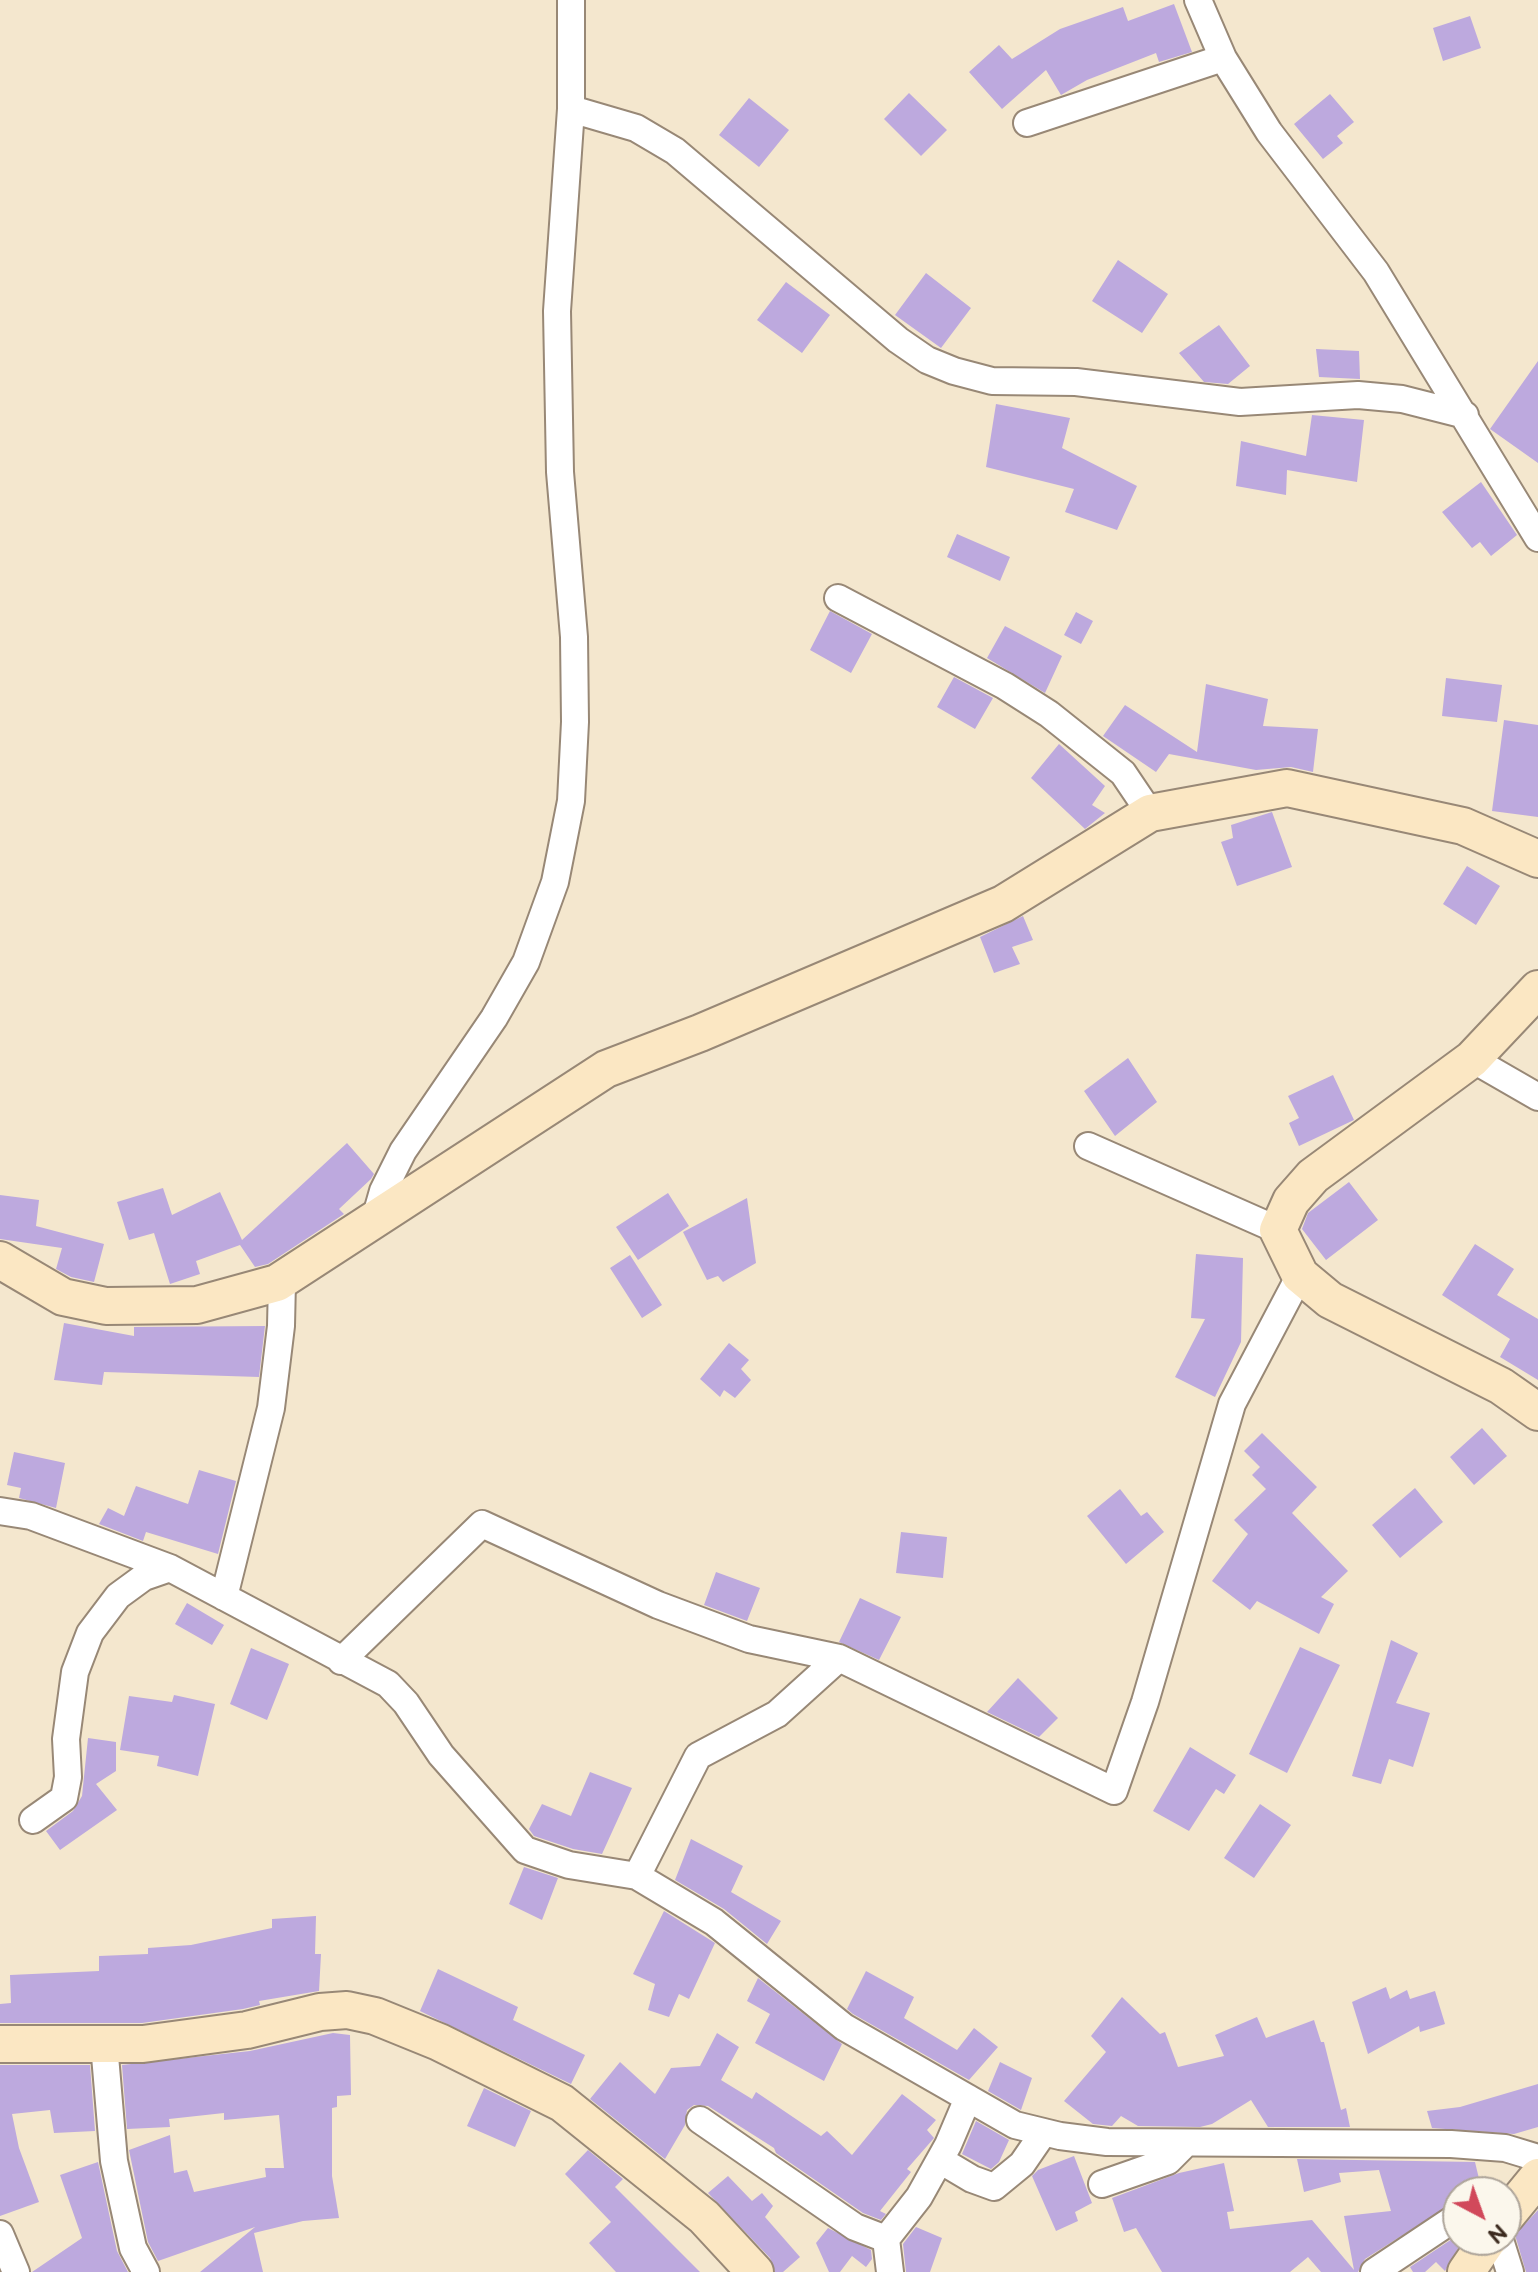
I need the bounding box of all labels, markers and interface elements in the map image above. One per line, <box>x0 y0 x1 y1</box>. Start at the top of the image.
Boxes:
north arrow <box>1442 2176 1522 2256</box>
text: N <box>1482 2217 1512 2249</box>

